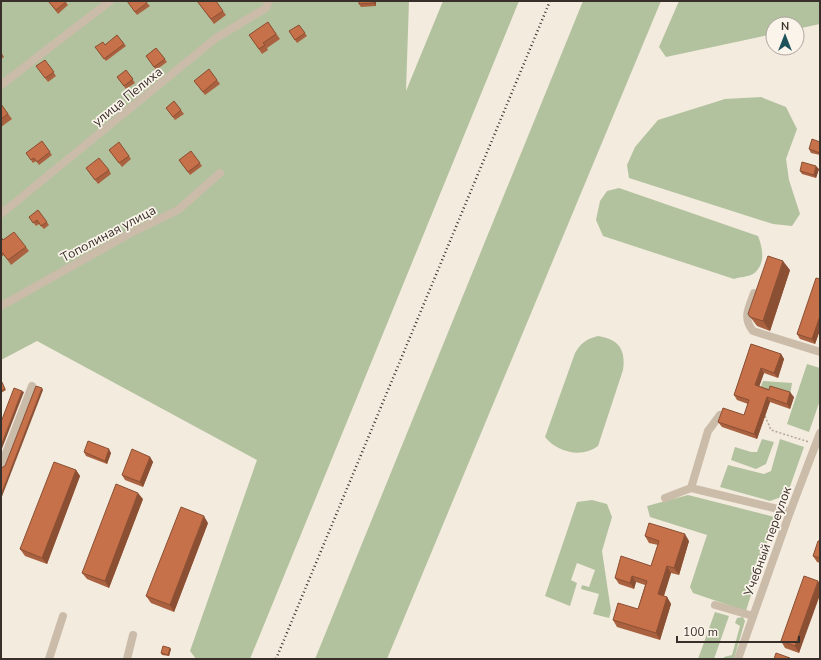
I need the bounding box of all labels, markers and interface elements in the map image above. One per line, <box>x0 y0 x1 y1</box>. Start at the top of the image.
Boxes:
north arrow <box>765 16 805 56</box>
text: N <box>781 19 789 34</box>
street label: улица Пелиха <box>89 63 166 131</box>
street label: Тополиная улица <box>58 201 159 267</box>
street label: Учебный переулок <box>739 484 796 600</box>
scale bar <box>677 618 799 644</box>
text: 100 m <box>683 624 718 640</box>

